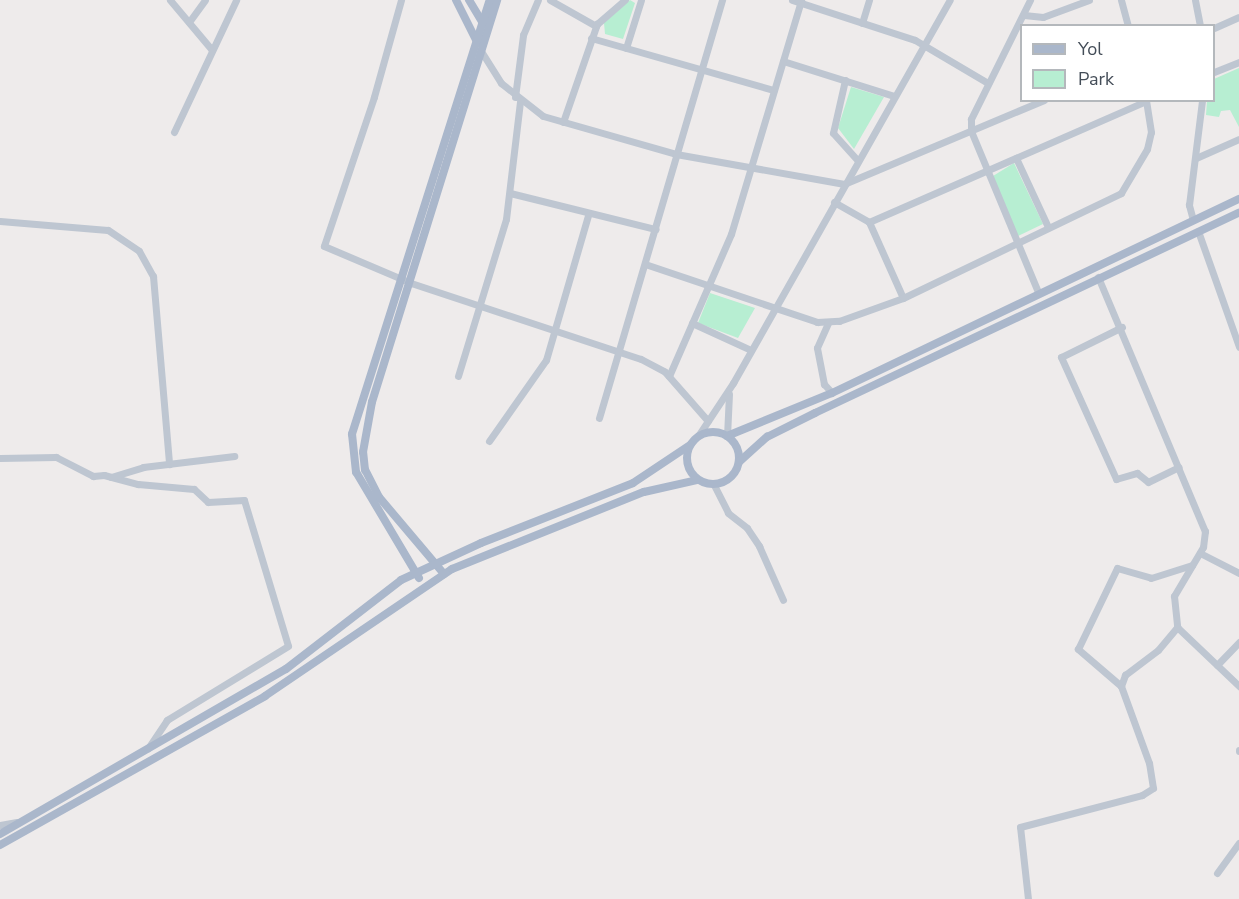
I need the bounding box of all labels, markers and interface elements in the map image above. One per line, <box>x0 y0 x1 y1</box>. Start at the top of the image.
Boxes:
legend <box>1020 24 1215 102</box>
text: Yol <box>1078 37 1103 61</box>
text: Park <box>1078 67 1114 91</box>

